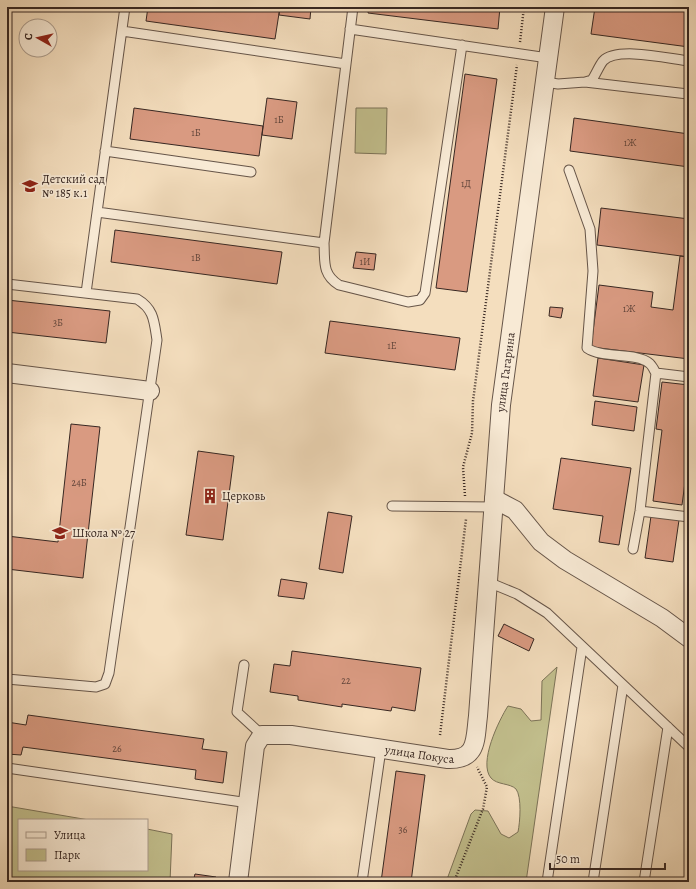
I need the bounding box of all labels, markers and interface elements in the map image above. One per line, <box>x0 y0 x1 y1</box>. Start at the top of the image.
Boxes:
north arrow <box>18 18 58 58</box>
text: С <box>21 32 37 41</box>
house number: 1Б <box>274 113 284 126</box>
house number: 1Б <box>191 126 201 139</box>
house number: 1Ж <box>624 136 637 149</box>
place label: Детский сад № 185 к.1 <box>42 171 105 201</box>
school or university icon: Детский сад № 185 к.1 <box>21 177 39 195</box>
house number: 1Д <box>461 177 471 190</box>
house number: 1В <box>191 251 201 264</box>
house number: 1И <box>360 255 370 268</box>
house number: 1Ж <box>623 302 636 315</box>
house number: 3Б <box>53 316 63 329</box>
street label: улица Гагарина <box>492 331 519 413</box>
house number: 1Е <box>387 339 397 352</box>
house number: 24Б <box>71 476 87 489</box>
building icon: Церковь <box>201 487 219 505</box>
place label: Церковь <box>222 488 266 504</box>
school or university icon: Школа № 27 <box>51 524 69 542</box>
place label: Школа № 27 <box>72 525 136 541</box>
house number: 22 <box>341 674 351 687</box>
street label: улица Покуса <box>383 741 455 767</box>
house number: 26 <box>112 742 122 755</box>
legend <box>18 819 148 871</box>
house number: 36 <box>399 823 408 836</box>
text: Улица <box>54 827 86 843</box>
scale bar <box>550 845 665 871</box>
text: Парк <box>54 847 80 863</box>
text: 50 m <box>556 851 580 867</box>

